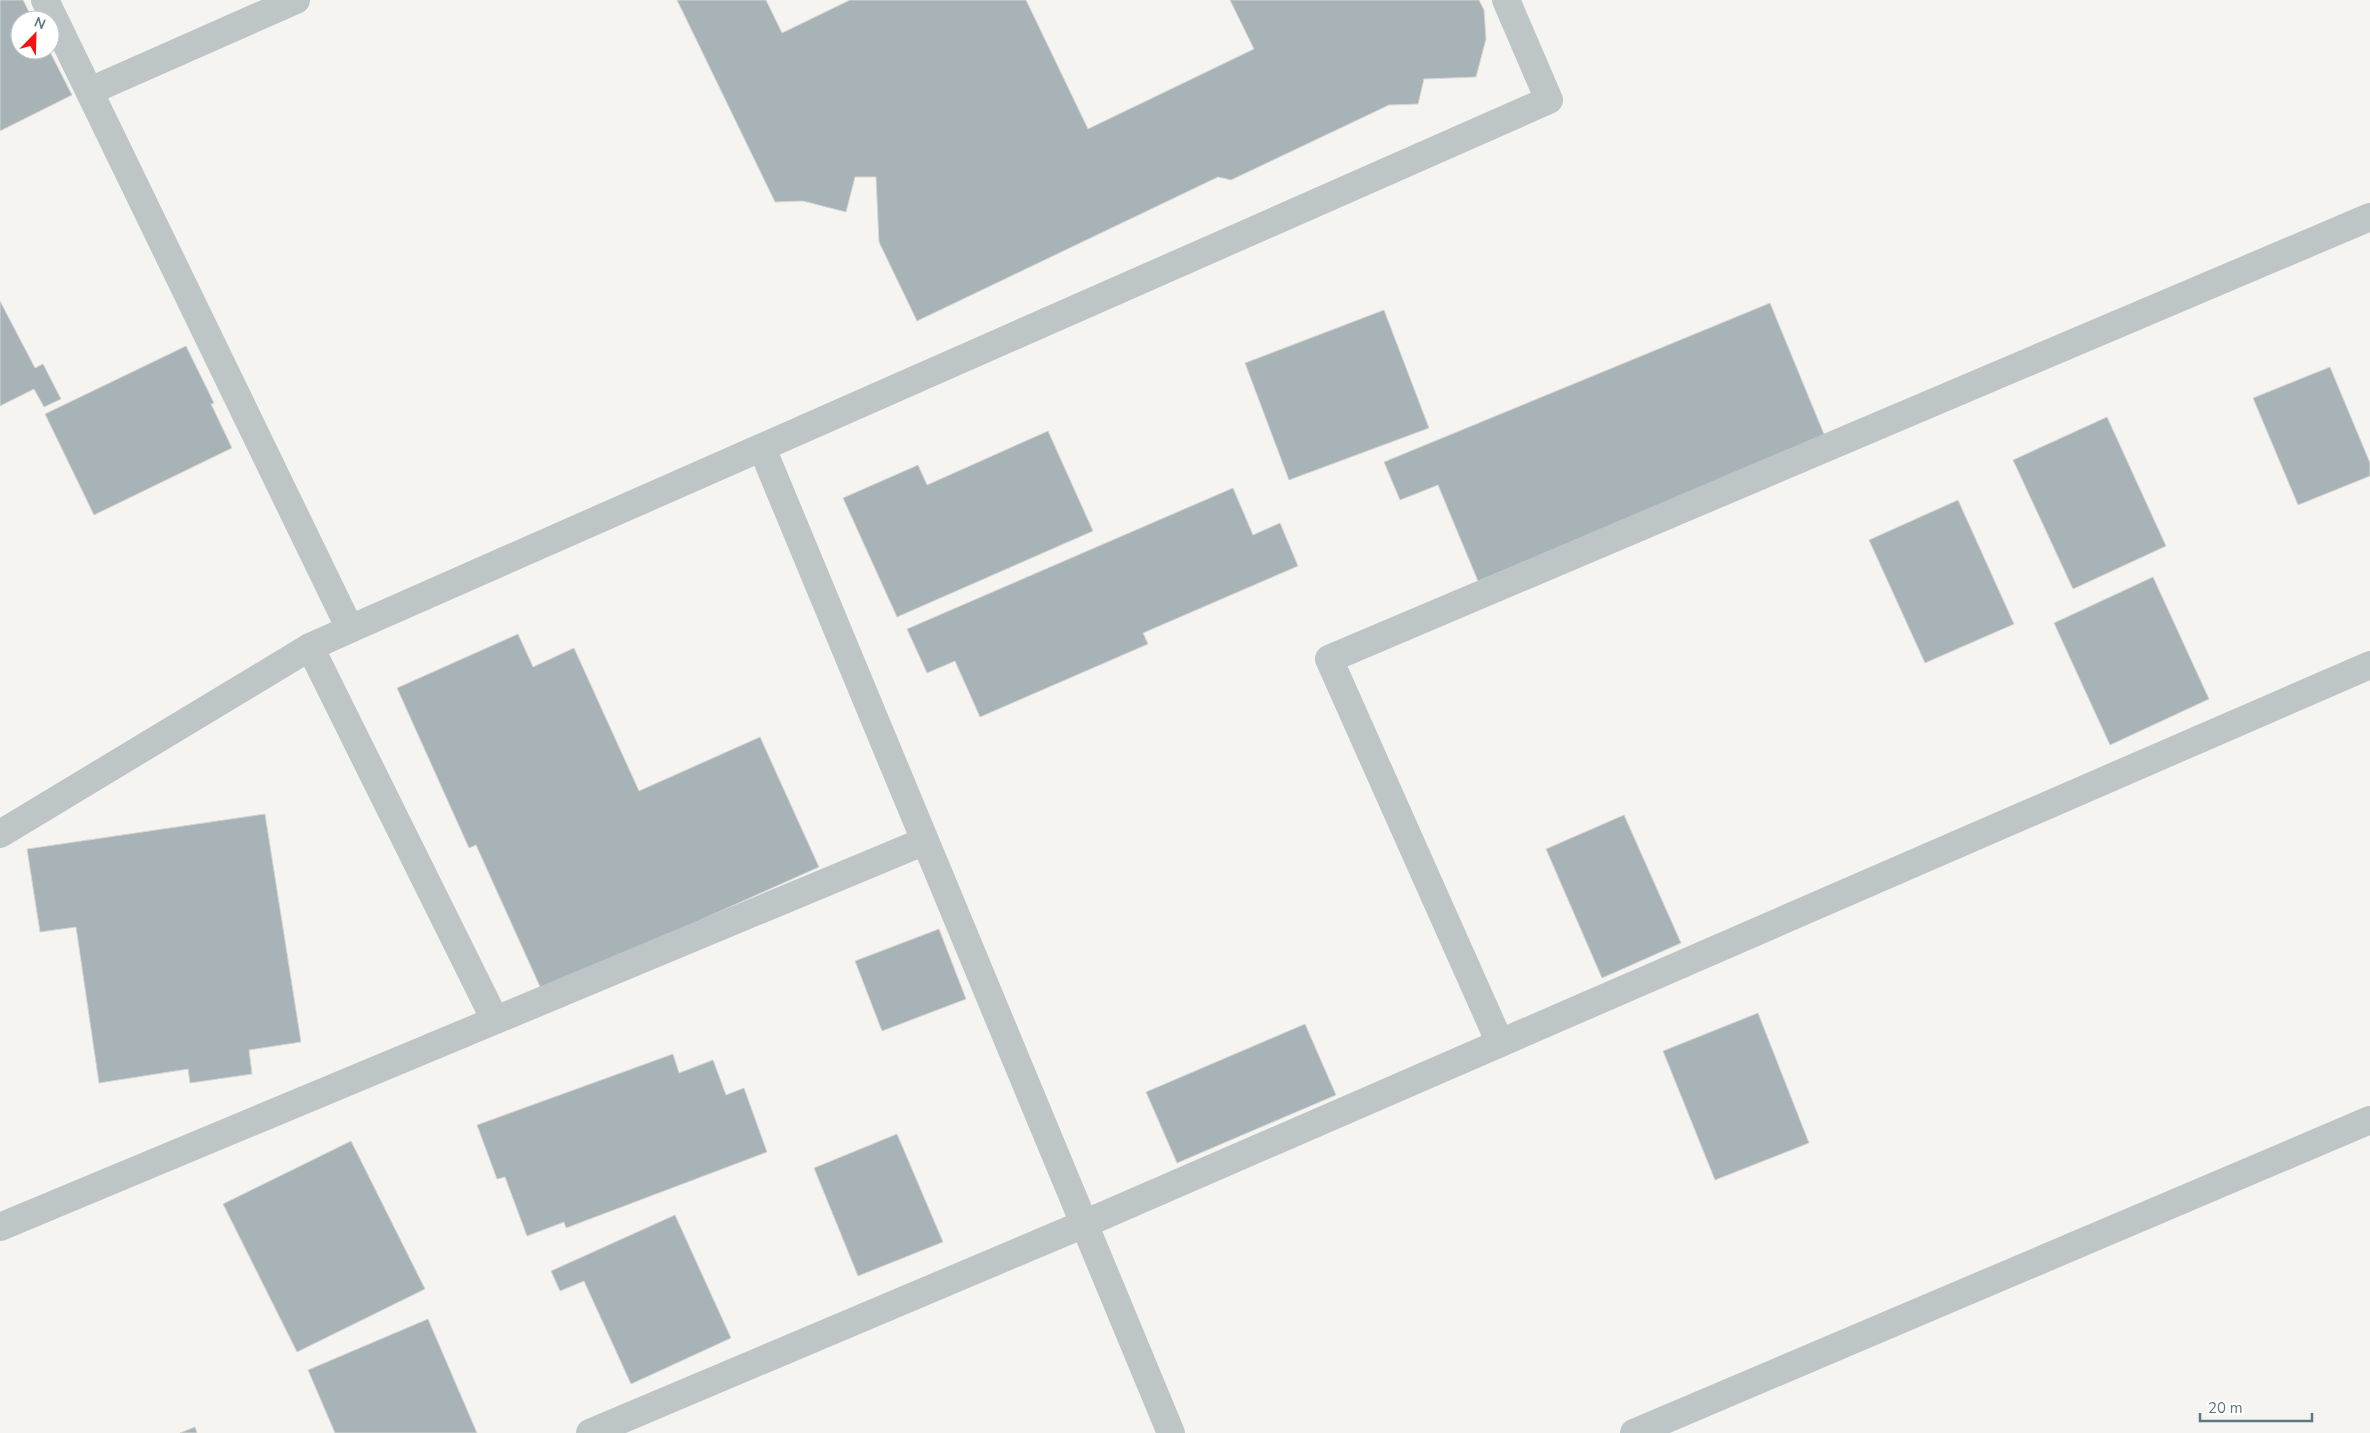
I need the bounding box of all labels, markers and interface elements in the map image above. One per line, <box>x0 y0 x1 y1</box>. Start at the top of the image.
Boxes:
north arrow <box>10 10 60 60</box>
text: N <box>31 13 48 34</box>
scale bar <box>2200 1390 2312 1422</box>
text: 20 m <box>2208 1398 2243 1418</box>

